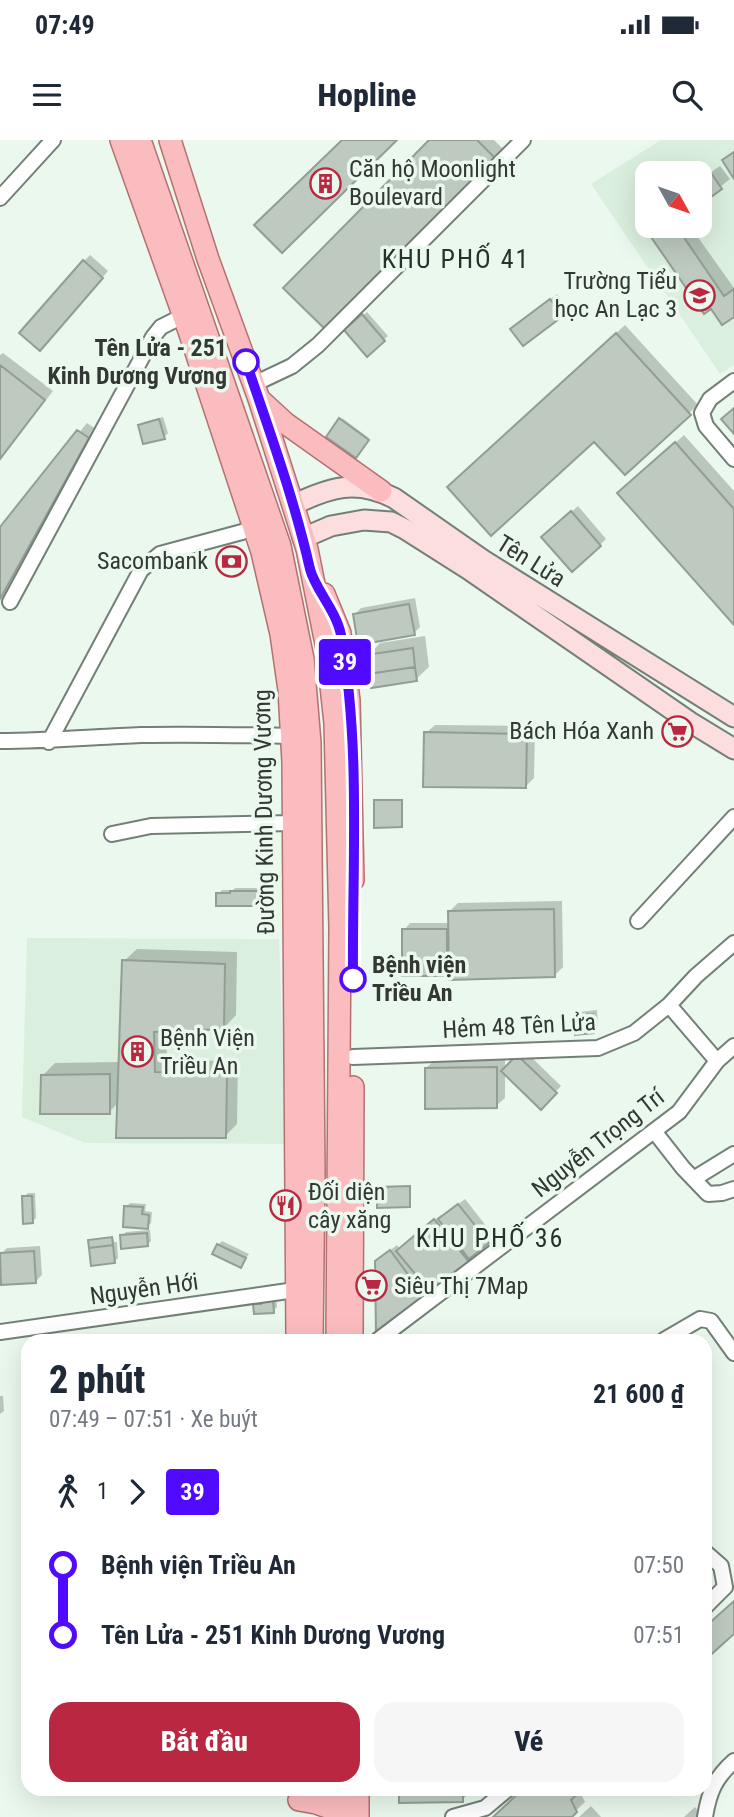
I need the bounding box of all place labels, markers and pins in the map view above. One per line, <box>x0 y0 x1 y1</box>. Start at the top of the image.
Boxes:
place label: Căn hộ Moonlight Boulevard <box>349 155 516 211</box>
building icon: Căn hộ Moonlight Boulevard <box>309 166 343 200</box>
place label: Trường Tiểu học An Lạc 3 <box>554 267 677 323</box>
school or university icon: Trường Tiểu học An Lạc 3 <box>683 278 717 312</box>
place label: Tên Lửa - 251 Kinh Dương Vương <box>48 334 227 390</box>
marker: Tên Lửa - 251 Kinh Dương Vương <box>233 349 259 375</box>
bank icon: Sacombank <box>214 544 248 578</box>
place label: Sacombank <box>97 547 208 575</box>
supermarket icon: Bách Hóa Xanh <box>660 714 694 748</box>
place label: Bách Hóa Xanh <box>509 717 654 745</box>
place label: Bệnh viện Triều An <box>372 951 466 1007</box>
marker: Bệnh viện Triều An <box>340 966 366 992</box>
place label: Bệnh Viện Triều An <box>160 1024 255 1080</box>
building icon: Bệnh Viện Triều An <box>120 1035 154 1069</box>
place label: Đối diện cây xăng <box>308 1178 391 1234</box>
restaurant icon: Đối diện cây xăng <box>268 1189 302 1223</box>
supermarket icon: Siêu Thị 7Map <box>354 1269 388 1303</box>
place label: Siêu Thị 7Map <box>394 1272 528 1300</box>

